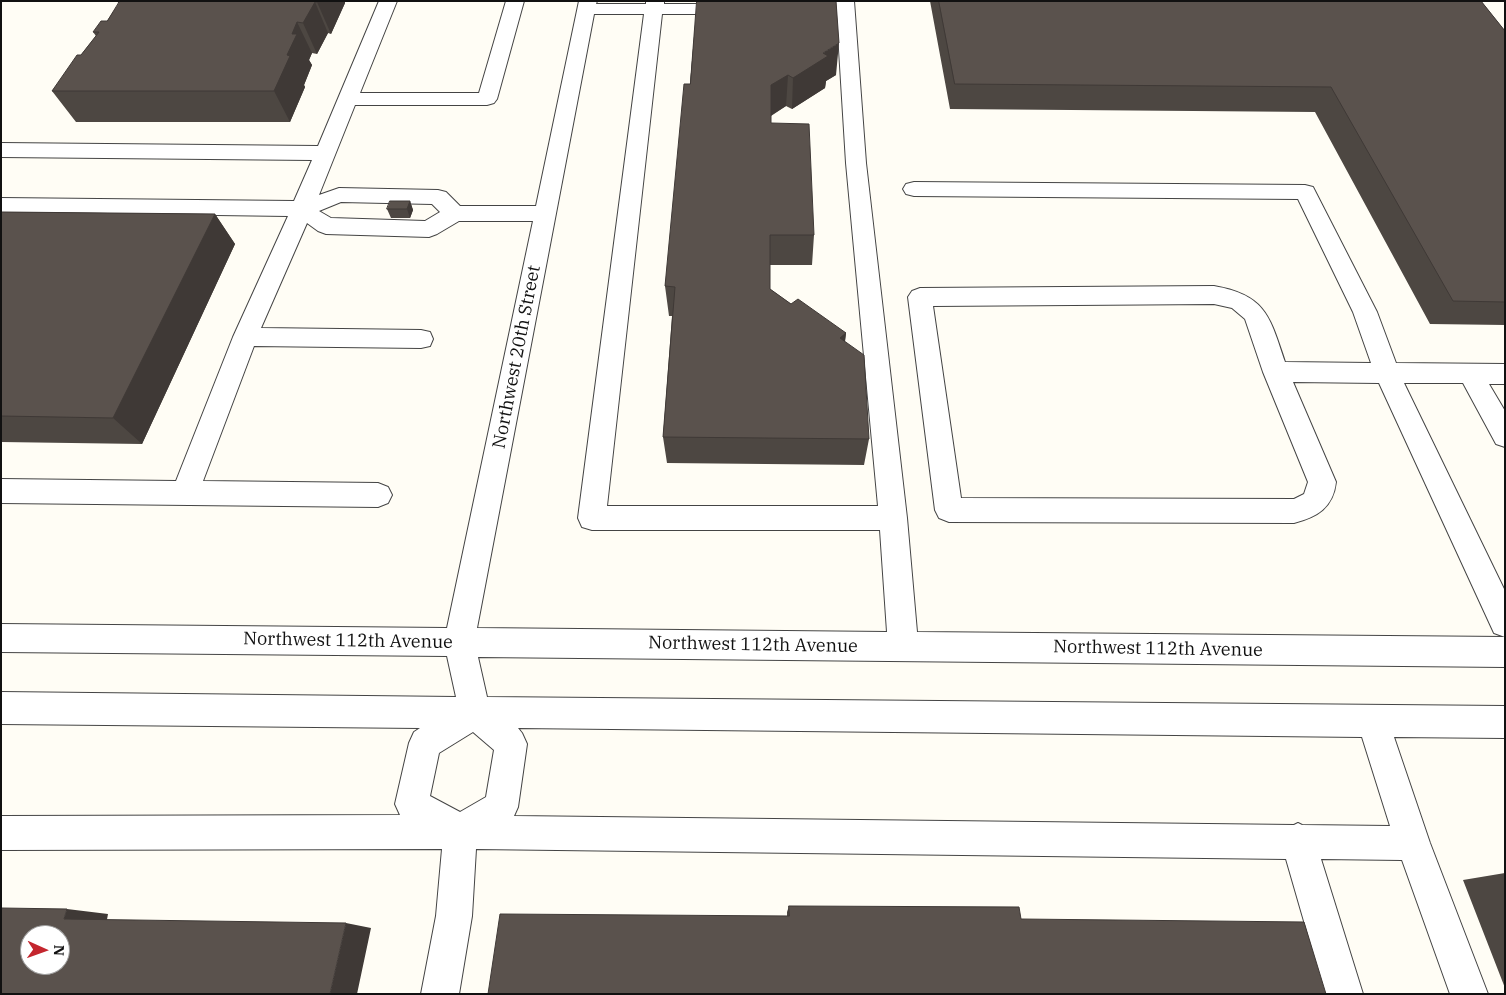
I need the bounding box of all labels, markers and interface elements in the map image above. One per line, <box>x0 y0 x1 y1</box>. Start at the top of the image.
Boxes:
street label: Northwest 20th Street <box>489 264 545 450</box>
street label: Northwest 112th Avenue <box>243 628 453 654</box>
street label: Northwest 112th Avenue <box>648 632 858 658</box>
street label: Northwest 112th Avenue <box>1053 636 1263 662</box>
north arrow <box>20 925 70 975</box>
text: N <box>50 945 68 956</box>

